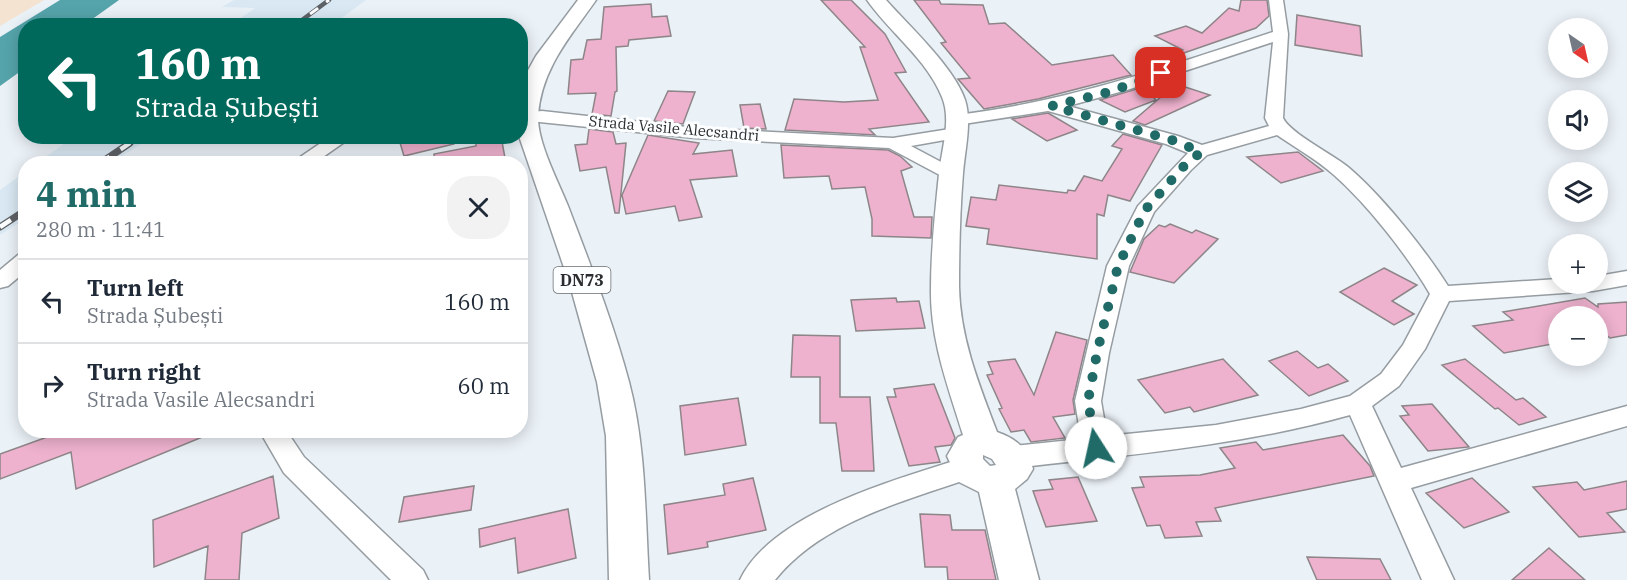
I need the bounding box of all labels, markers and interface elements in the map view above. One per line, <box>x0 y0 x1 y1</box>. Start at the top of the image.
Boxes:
north arrow <box>1548 18 1608 78</box>
map controls <box>1548 18 1608 366</box>
text: 160 m <box>135 36 261 91</box>
icon: left <box>36 42 114 120</box>
pin <box>1135 47 1186 98</box>
icon: arrive <box>1144 56 1177 89</box>
text: Strada Șubești <box>135 89 319 124</box>
button: sound <box>1548 90 1608 150</box>
street label: Strada Vasile Alecsandri <box>588 111 760 145</box>
button: layers <box>1548 162 1608 222</box>
text: 4 min <box>36 170 137 217</box>
button: close <box>447 176 510 239</box>
text: 280 m · 11:41 <box>36 216 165 243</box>
button: + <box>1548 234 1608 294</box>
road number: DN73 <box>554 267 610 293</box>
text: Turn left <box>87 273 183 302</box>
icon: left <box>36 285 69 318</box>
text: 160 m <box>444 287 510 316</box>
text: Strada Șubești <box>87 302 223 329</box>
button: − <box>1548 306 1608 366</box>
text: Turn right <box>87 357 201 386</box>
icon: right <box>36 369 69 402</box>
text: 60 m <box>458 371 510 400</box>
text: Strada Vasile Alecsandri <box>87 386 315 413</box>
position arrow <box>1064 416 1128 480</box>

